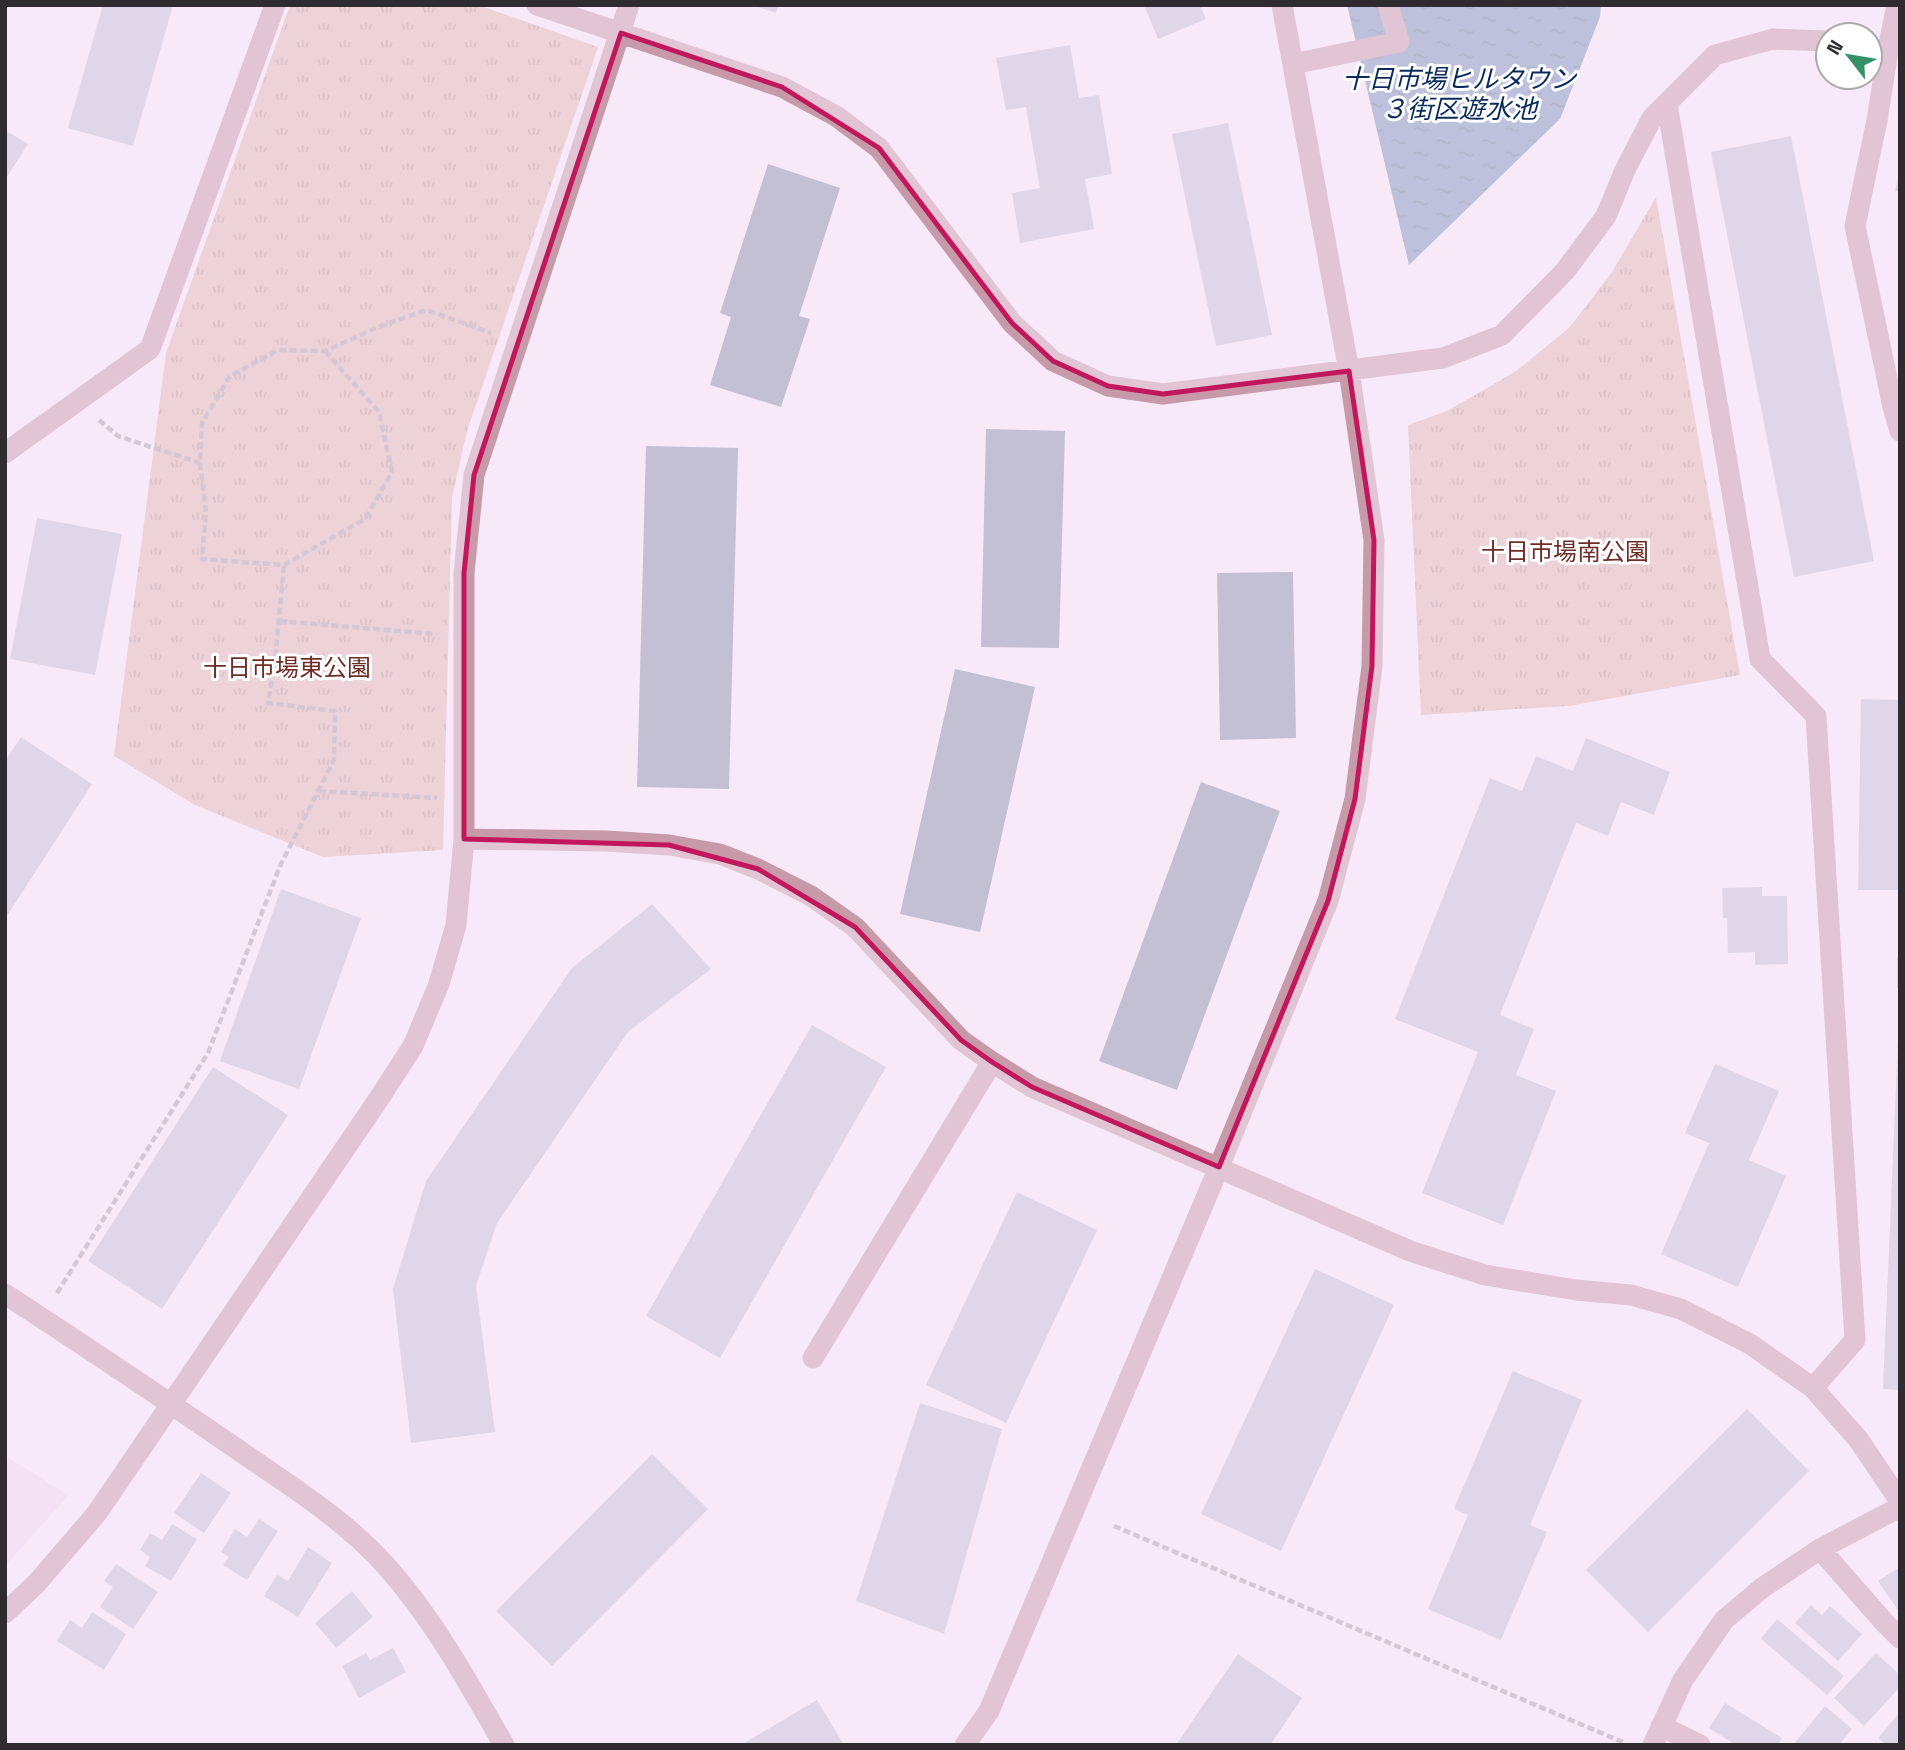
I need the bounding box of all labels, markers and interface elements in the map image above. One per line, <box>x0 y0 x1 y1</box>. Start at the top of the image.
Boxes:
north arrow <box>1814 21 1884 91</box>
text: N <box>1821 36 1849 59</box>
water label: 十日市場ヒルタウン ３街区遊水池 <box>1342 62 1578 126</box>
park label: 十日市場南公園 <box>1481 536 1649 567</box>
park label: 十日市場東公園 <box>203 652 371 683</box>

